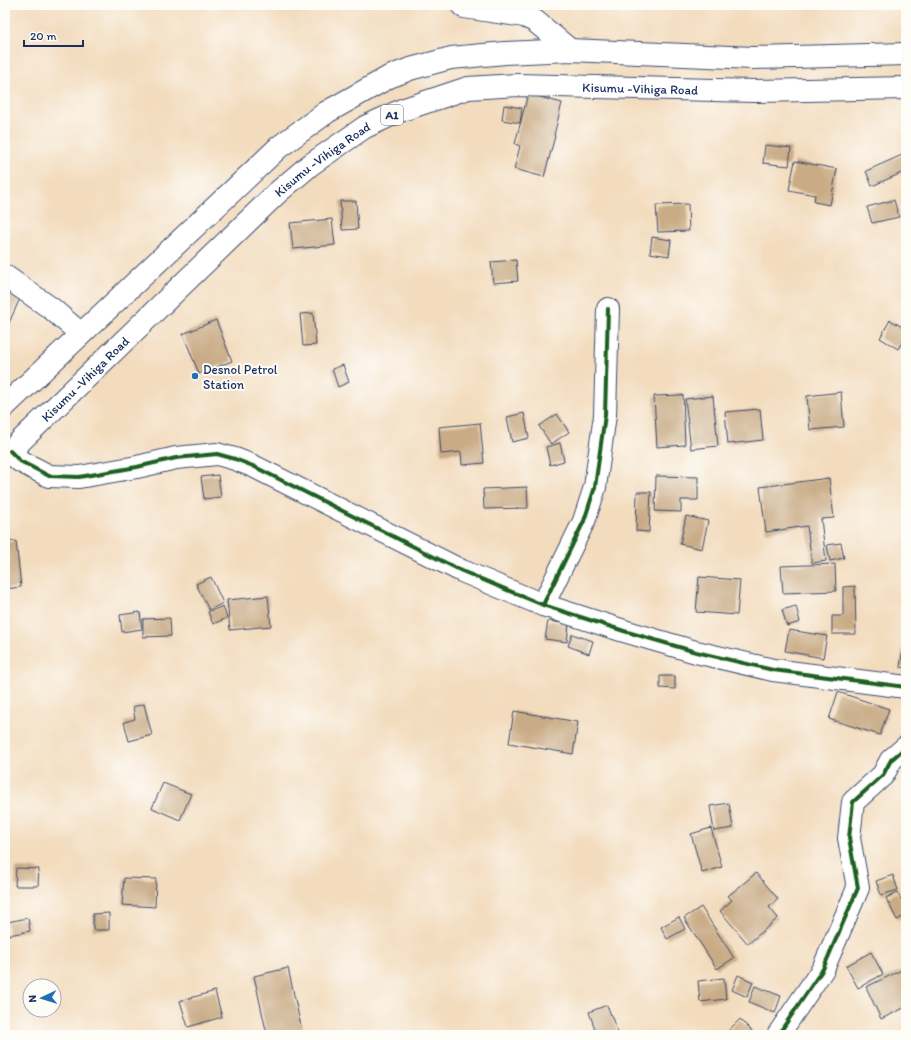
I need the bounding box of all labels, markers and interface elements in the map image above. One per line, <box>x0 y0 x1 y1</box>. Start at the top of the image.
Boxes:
scale bar <box>24 22 83 48</box>
text: 20 m <box>30 29 57 43</box>
street label: Kisumu -Vihiga Road <box>582 79 698 97</box>
road number: A1 <box>381 105 403 125</box>
street label: Kisumu -Vihiga Road <box>271 118 372 200</box>
street label: Kisumu -Vihiga Road <box>38 333 132 424</box>
place label: Desnol Petrol Station <box>203 362 278 392</box>
marker: Desnol Petrol Station <box>190 371 200 381</box>
north arrow <box>22 978 62 1018</box>
text: N <box>26 994 39 1003</box>

